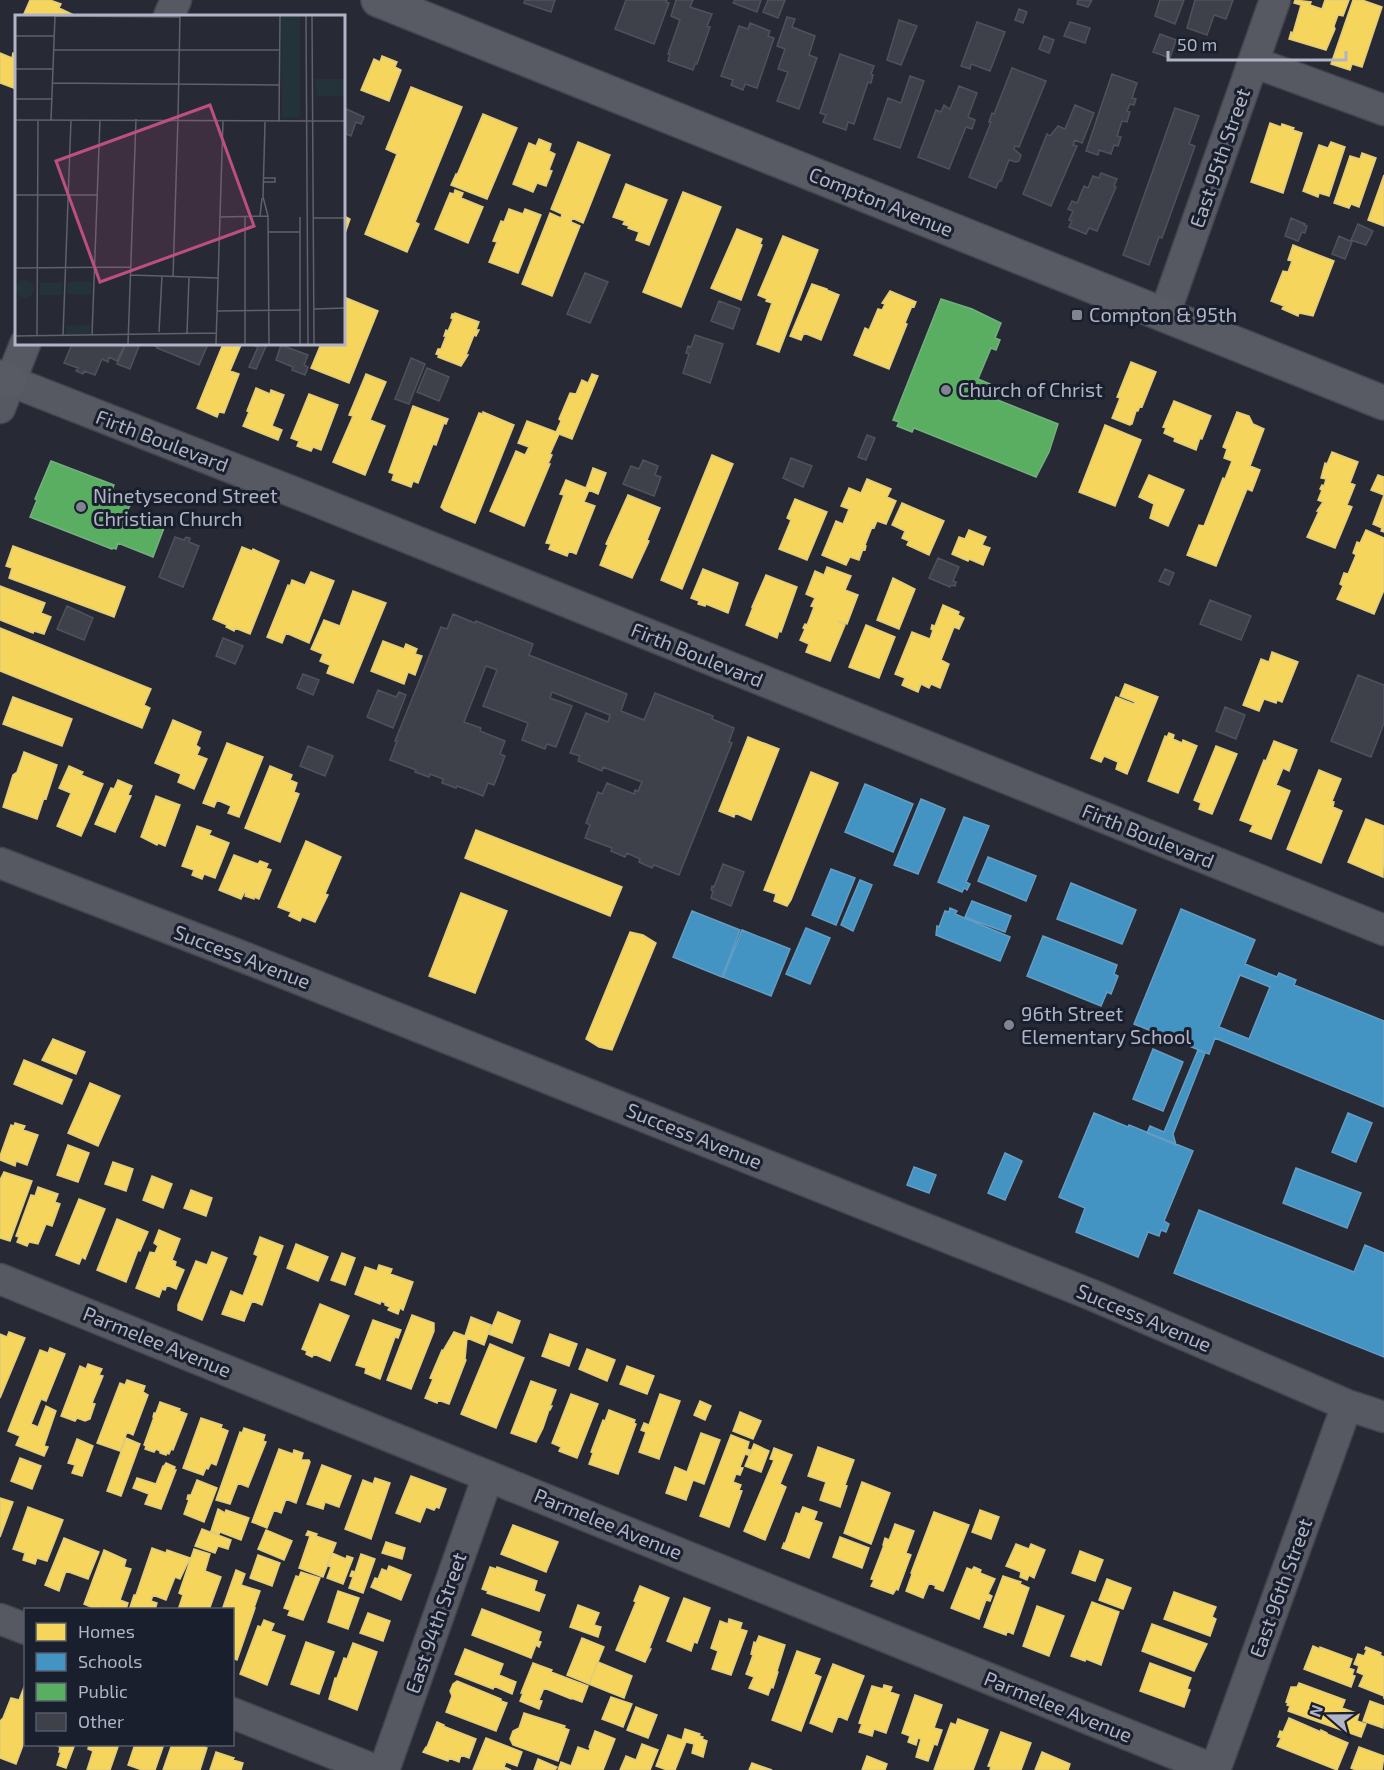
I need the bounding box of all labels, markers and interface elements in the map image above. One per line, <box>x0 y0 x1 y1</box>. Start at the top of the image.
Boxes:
inset map <box>15 15 345 345</box>
scale bar <box>1168 24 1346 62</box>
text: 50 m <box>1177 33 1217 55</box>
street label: East 95th Street <box>1184 84 1254 231</box>
street label: Compton Avenue <box>806 161 957 241</box>
place label: Compton & 95th <box>1089 302 1237 326</box>
marker: Compton & 95th <box>1070 308 1084 322</box>
place label: Church of Christ <box>958 377 1103 401</box>
marker: Church of Christ <box>939 383 953 397</box>
street label: Firth Boulevard <box>93 404 232 476</box>
place label: Ninetysecond Street Christian Church <box>93 483 278 530</box>
marker: Ninetysecond Street Christian Church <box>74 500 88 514</box>
street label: Firth Boulevard <box>628 617 767 691</box>
street label: Firth Boulevard <box>1079 798 1218 872</box>
street label: Success Avenue <box>171 919 314 993</box>
place label: 96th Street Elementary School <box>1021 1001 1191 1048</box>
marker: 96th Street Elementary School <box>1002 1018 1016 1032</box>
street label: Success Avenue <box>623 1097 766 1173</box>
street label: Success Avenue <box>1073 1278 1215 1356</box>
street label: Parmelee Avenue <box>80 1300 235 1382</box>
street label: Parmelee Avenue <box>531 1482 686 1564</box>
street label: East 96th Street <box>1244 1514 1317 1661</box>
street label: East 94th Street <box>400 1549 471 1696</box>
legend <box>24 1608 234 1746</box>
text: Homes <box>78 1620 135 1642</box>
text: Schools <box>78 1650 142 1672</box>
street label: Parmelee Avenue <box>981 1665 1136 1747</box>
text: Public <box>78 1680 128 1702</box>
north arrow <box>1300 1686 1360 1746</box>
text: N <box>1305 1702 1326 1719</box>
text: Other <box>78 1710 124 1732</box>

